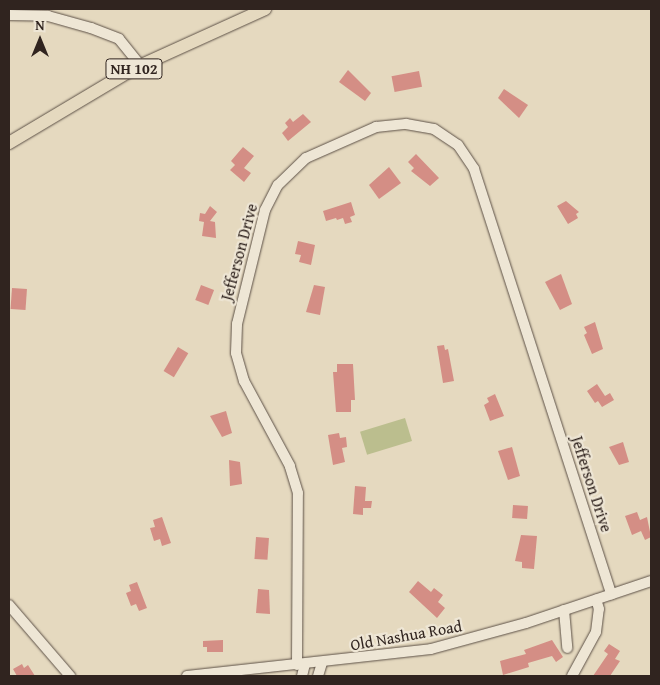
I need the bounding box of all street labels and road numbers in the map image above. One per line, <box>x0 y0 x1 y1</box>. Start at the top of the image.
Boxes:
road number: NH 102 <box>105 56 163 82</box>
street label: Jefferson Drive <box>217 201 261 303</box>
street label: Jefferson Drive <box>567 434 617 534</box>
street label: Old Nashua Road <box>349 616 463 654</box>

